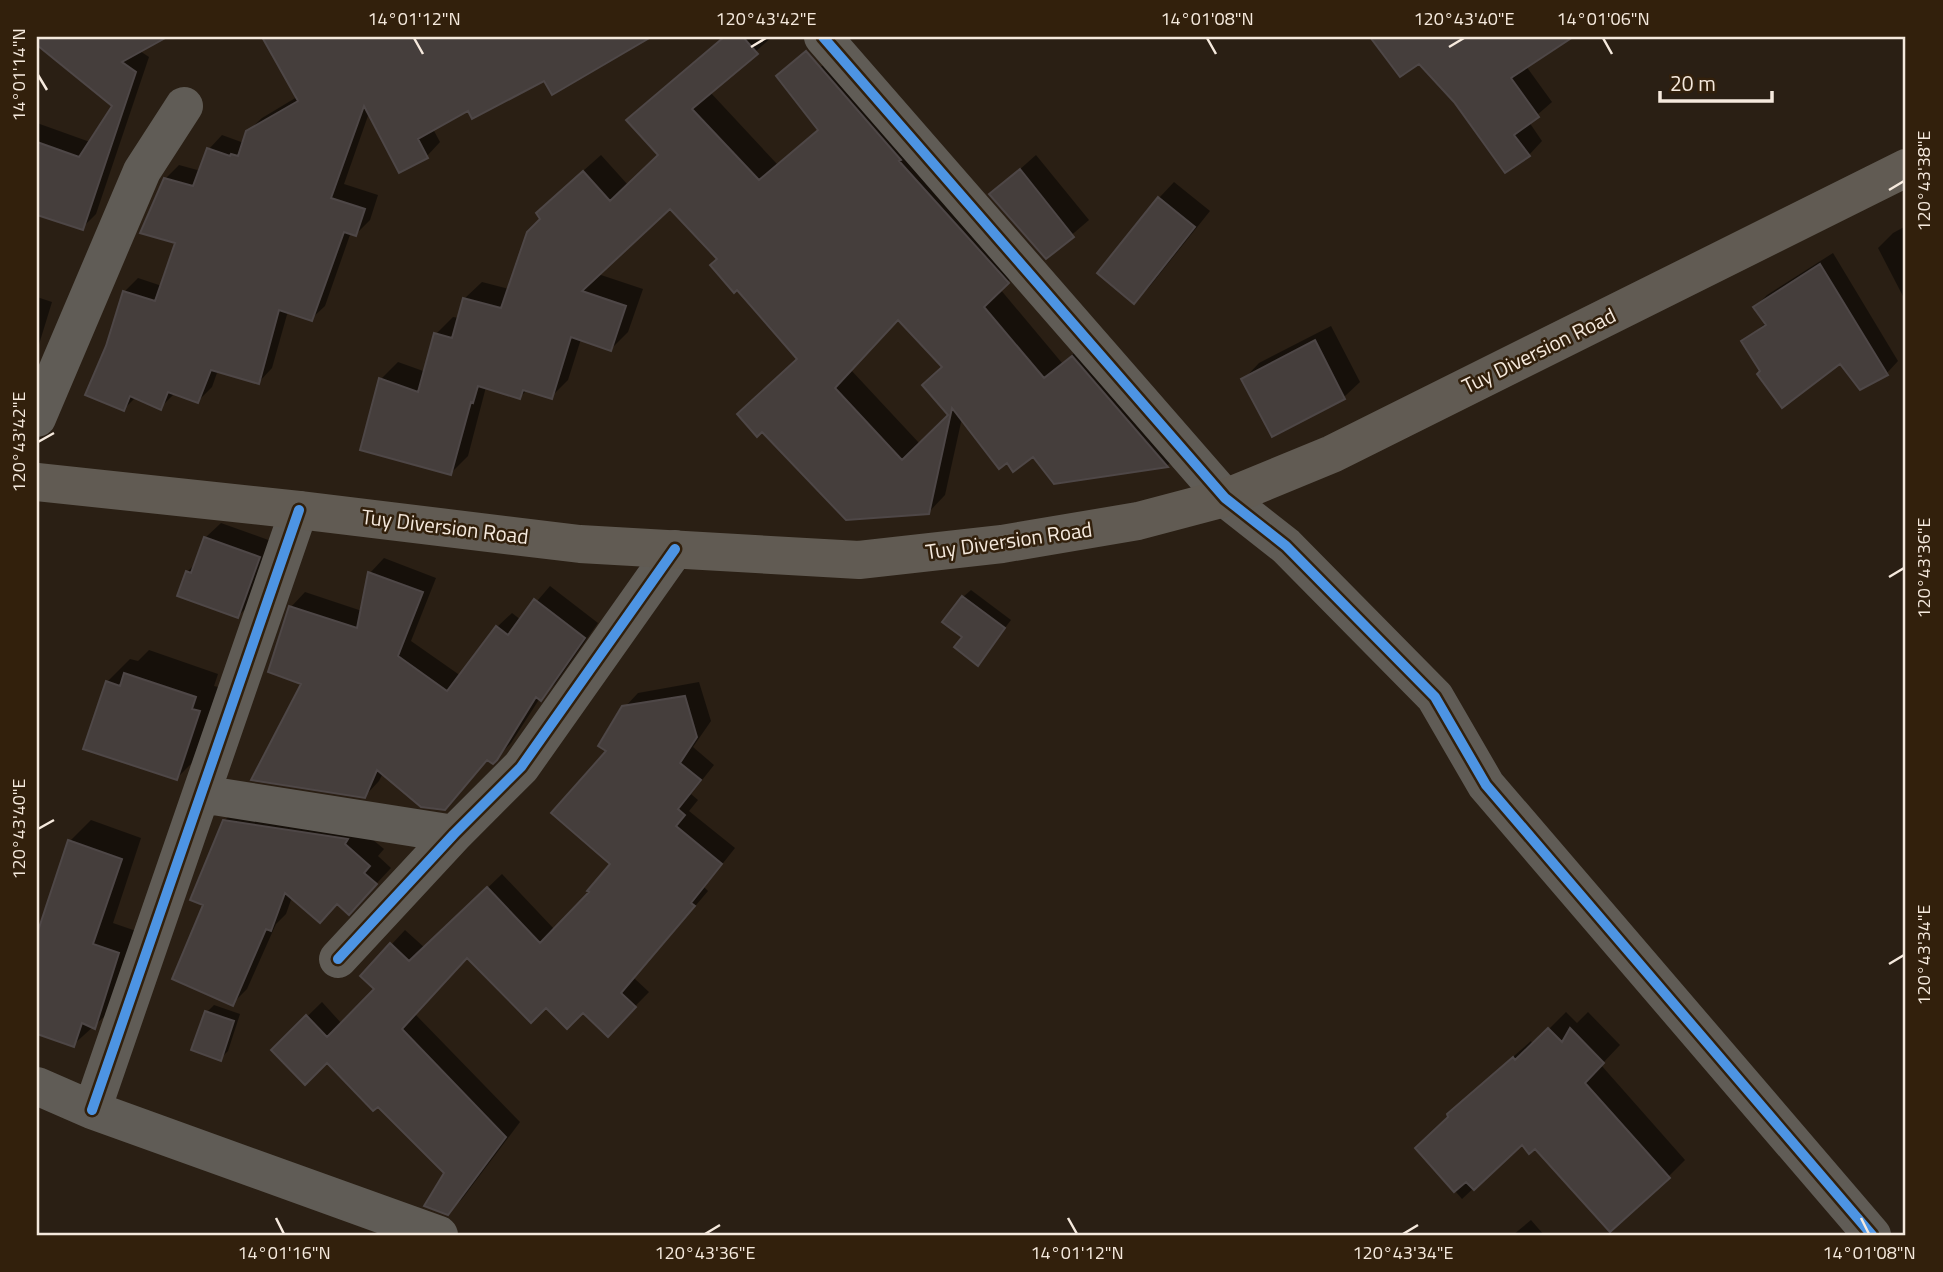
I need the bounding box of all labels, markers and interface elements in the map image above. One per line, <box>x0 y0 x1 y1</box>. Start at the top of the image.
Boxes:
text: 14°01'12"N <box>367 5 461 32</box>
text: 120°43'42"E <box>715 5 817 32</box>
text: 14°01'08"N <box>1160 5 1254 32</box>
text: 120°43'40"E <box>1413 5 1515 32</box>
text: 14°01'06"N <box>1556 5 1650 32</box>
text: 14°01'14"N <box>5 28 32 122</box>
scale bar <box>1660 60 1772 104</box>
text: 20 m <box>1670 67 1716 99</box>
text: 120°43'38"E <box>1910 130 1937 232</box>
street label: Tuy Diversion Road <box>1456 299 1621 401</box>
text: 120°43'42"E <box>5 391 32 493</box>
street label: Tuy Diversion Road <box>360 500 530 552</box>
street label: Tuy Diversion Road <box>924 512 1094 568</box>
text: 120°43'36"E <box>1910 517 1937 619</box>
text: 120°43'40"E <box>5 778 32 880</box>
text: 120°43'34"E <box>1910 904 1937 1006</box>
text: 14°01'16"N <box>237 1239 331 1266</box>
text: 120°43'36"E <box>654 1239 756 1266</box>
text: 14°01'12"N <box>1030 1239 1124 1266</box>
text: 120°43'34"E <box>1352 1239 1454 1266</box>
text: 14°01'08"N <box>1822 1239 1916 1266</box>

